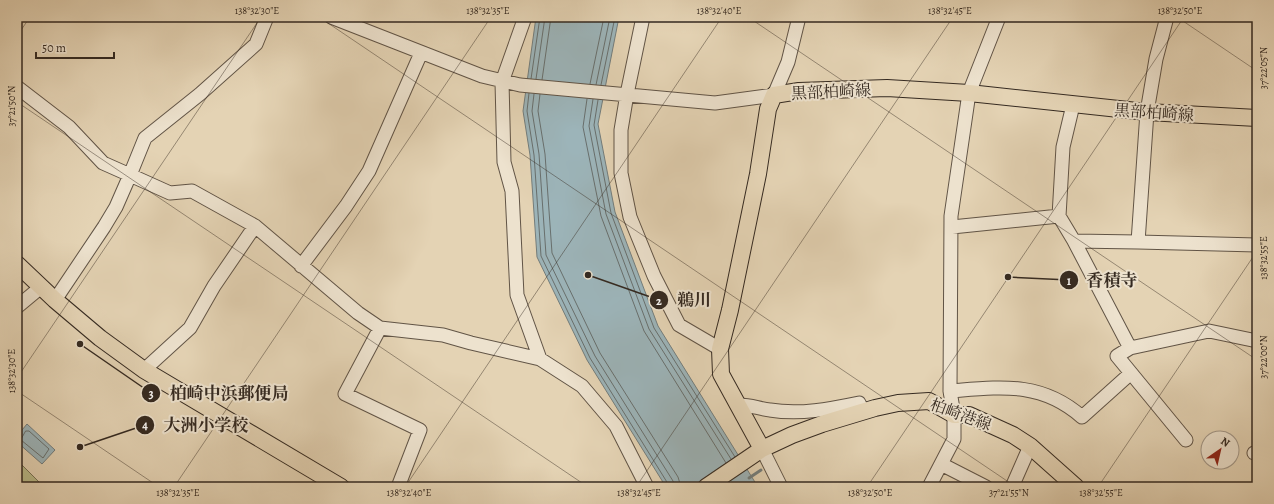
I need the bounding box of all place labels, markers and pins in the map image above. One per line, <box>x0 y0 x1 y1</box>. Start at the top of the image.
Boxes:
callout: 香積寺 <box>1059 266 1146 295</box>
callout: 鵜川 <box>649 286 719 315</box>
callout: 柏崎中浜郵便局 <box>141 379 296 408</box>
callout: 大洲小学校 <box>135 410 256 439</box>

